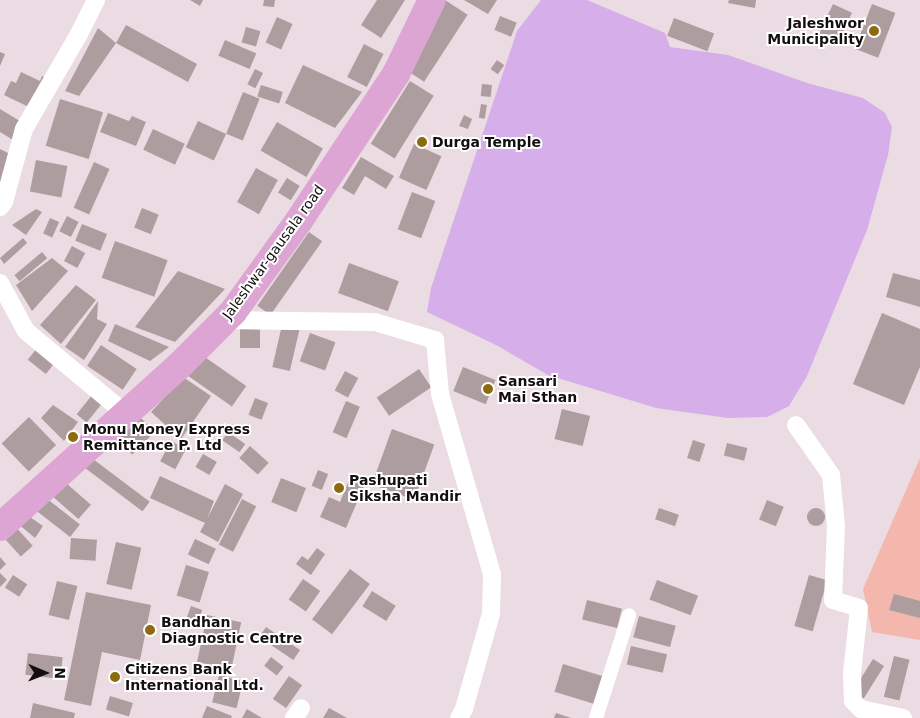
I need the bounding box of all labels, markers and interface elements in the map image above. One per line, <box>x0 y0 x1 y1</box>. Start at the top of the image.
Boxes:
place label: Jaleshwor Municipality <box>767 15 864 48</box>
marker: Jaleshwor Municipality <box>868 25 880 37</box>
place label: Durga Temple <box>432 134 541 150</box>
marker: Durga Temple <box>416 136 428 148</box>
street label: Jaleshwar-gausala road <box>219 182 327 322</box>
place label: Sansari Mai Sthan <box>498 373 577 406</box>
marker: Sansari Mai Sthan <box>482 383 494 395</box>
place label: Monu Money Express Remittance P. Ltd <box>83 421 250 454</box>
marker: Monu Money Express Remittance P. Ltd <box>67 431 79 443</box>
place label: Pashupati Siksha Mandir <box>349 472 461 504</box>
marker: Pashupati Siksha Mandir <box>333 482 345 494</box>
place label: Bandhan Diagnostic Centre <box>161 614 302 646</box>
marker: Bandhan Diagnostic Centre <box>143 623 157 637</box>
north arrow <box>20 648 70 698</box>
place label: Citizens Bank International Ltd. <box>125 661 264 694</box>
text: N <box>52 667 68 679</box>
marker: Citizens Bank International Ltd. <box>109 671 121 683</box>

